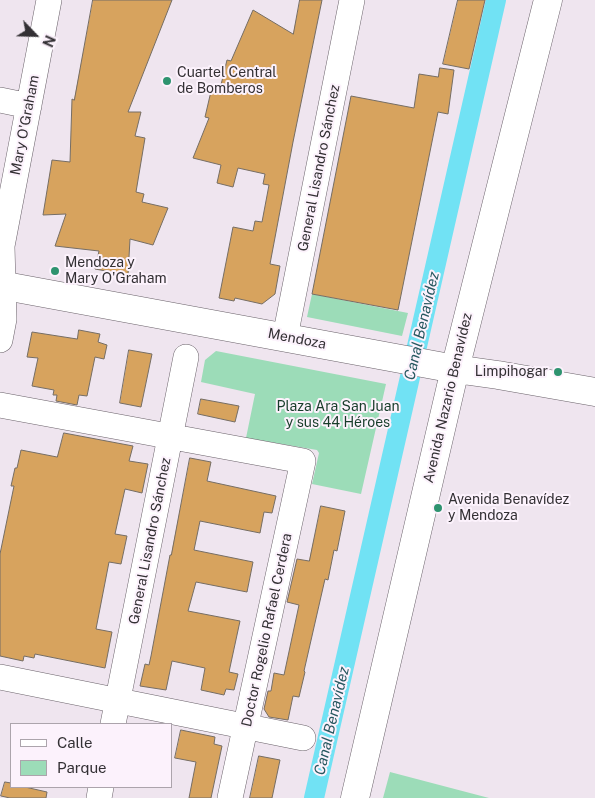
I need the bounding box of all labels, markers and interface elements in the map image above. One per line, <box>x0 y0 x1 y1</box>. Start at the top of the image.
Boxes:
north arrow <box>10 10 60 60</box>
text: N <box>39 33 58 49</box>
place label: Cuartel Central de Bomberos <box>177 65 277 98</box>
street label: Mary O'Graham <box>7 74 43 176</box>
marker: Cuartel Central de Bomberos <box>161 75 173 87</box>
street label: General Lisandro Sánchez <box>295 83 343 253</box>
place label: Mendoza y Mary O'Graham <box>65 255 167 288</box>
marker: Mendoza y Mary O'Graham <box>49 265 61 277</box>
water label: Canal Benavídez <box>401 270 443 382</box>
street label: Avenida Nazario Benavídez <box>420 311 476 485</box>
street label: Mendoza <box>266 325 328 353</box>
place label: Limpihogar <box>475 364 548 380</box>
marker: Limpihogar <box>552 366 564 378</box>
park label: Plaza Ara San Juan y sus 44 Héroes <box>277 399 399 432</box>
street label: General Lisandro Sánchez <box>126 456 174 626</box>
place label: Avenida Benavídez y Mendoza <box>448 492 569 524</box>
marker: Avenida Benavídez y Mendoza <box>432 502 444 514</box>
street label: Doctor Rogelio Rafael Cerdera <box>238 532 296 728</box>
water label: Canal Benavídez <box>311 665 353 777</box>
legend <box>10 723 172 788</box>
text: Calle <box>57 734 93 751</box>
text: Parque <box>57 759 107 776</box>

